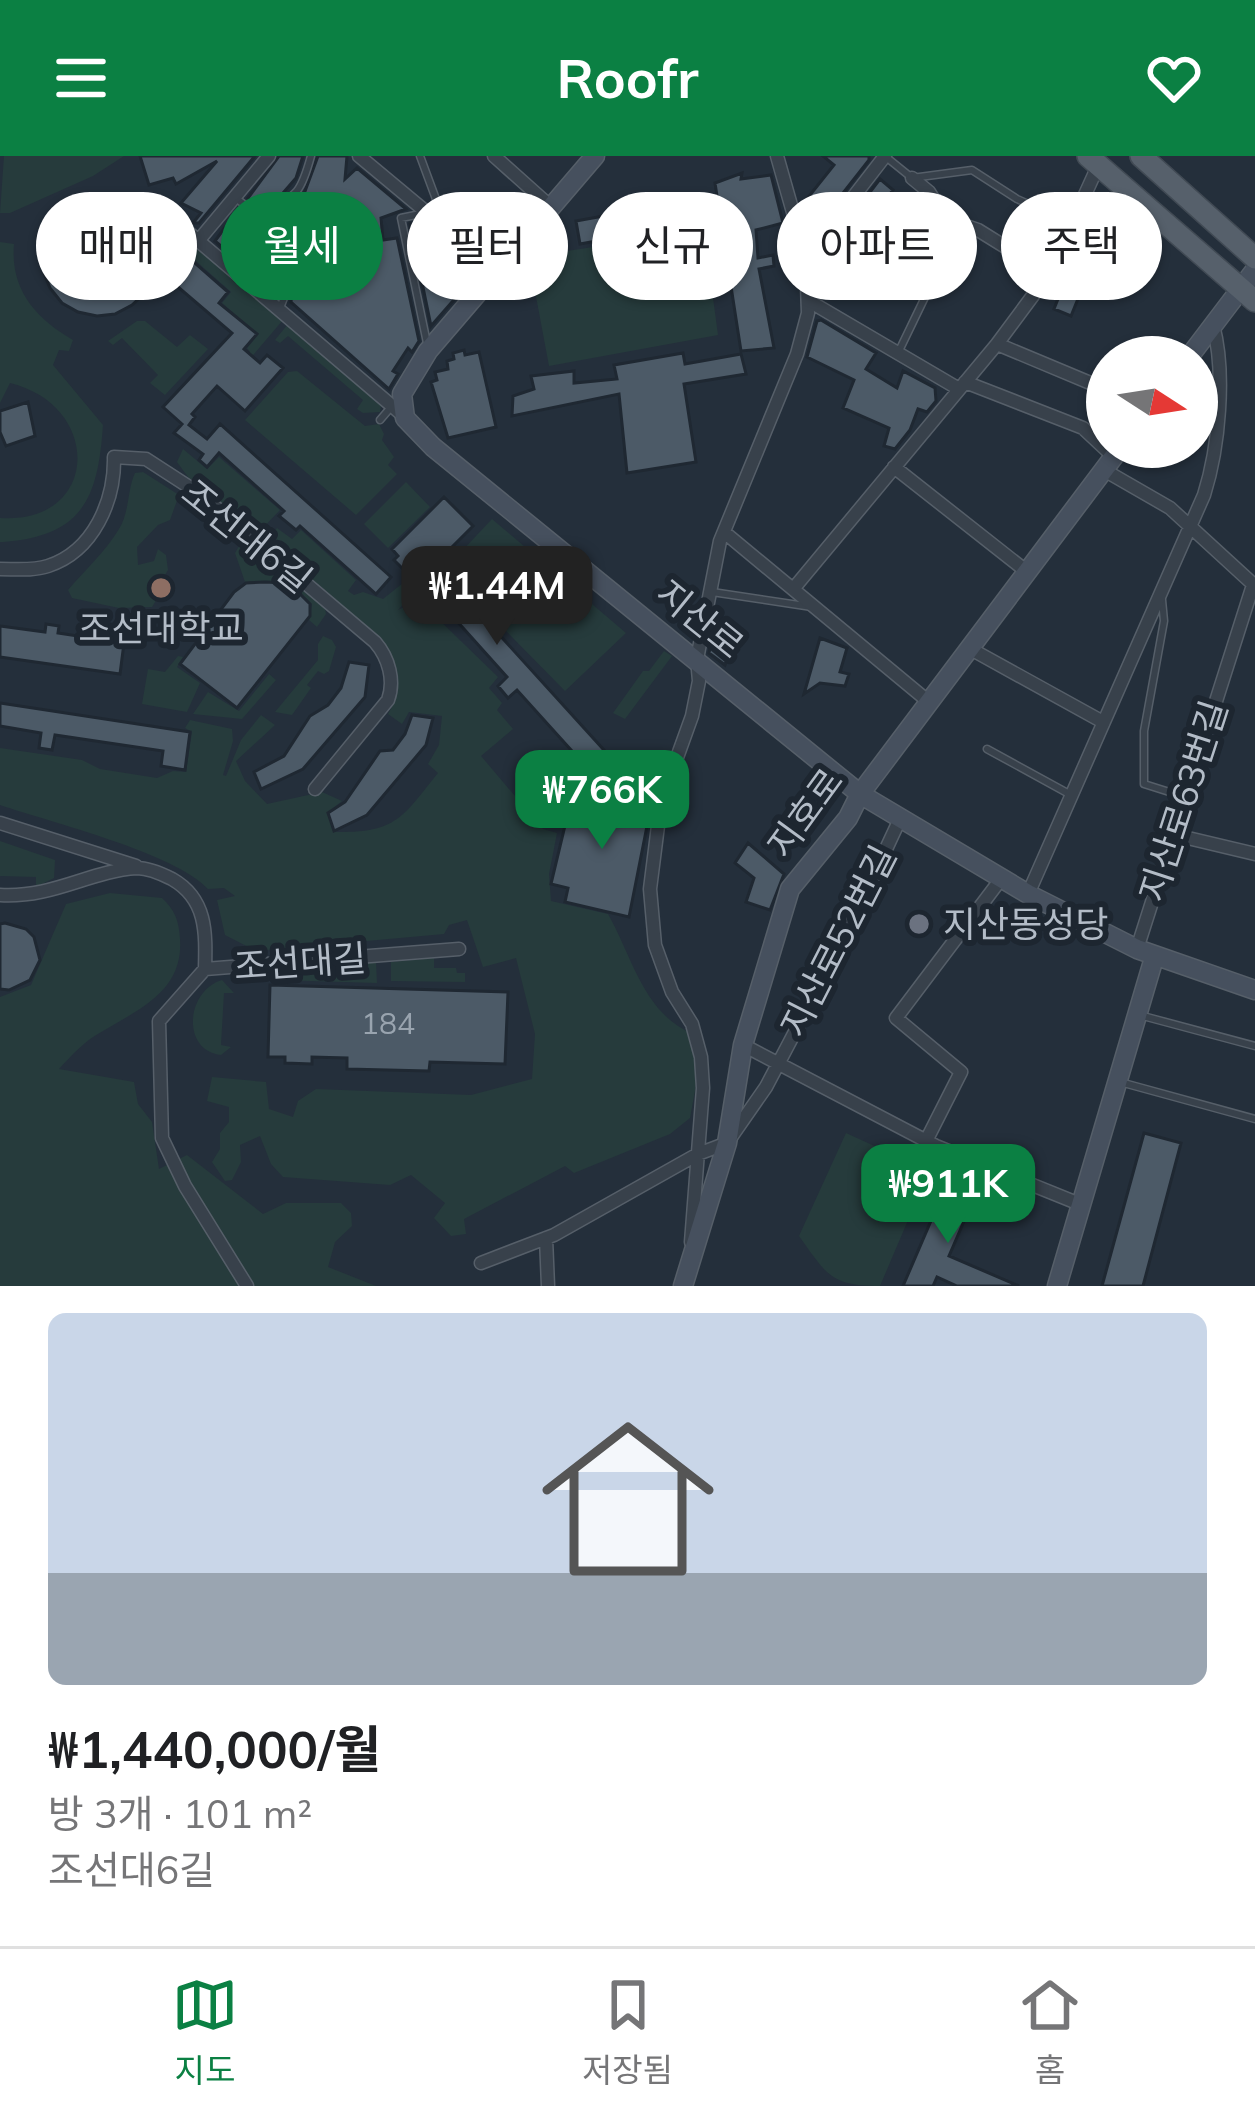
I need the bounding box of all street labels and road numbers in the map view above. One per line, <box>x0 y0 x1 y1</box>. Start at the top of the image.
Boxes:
street label: 조선대6길 <box>173 470 321 602</box>
street label: 지산로 <box>648 570 753 667</box>
street label: 지산로63번길 <box>1129 695 1236 907</box>
street label: 지호로 <box>757 759 852 866</box>
street label: 지산로52번길 <box>770 838 905 1044</box>
street label: 조선대길 <box>232 934 368 989</box>

